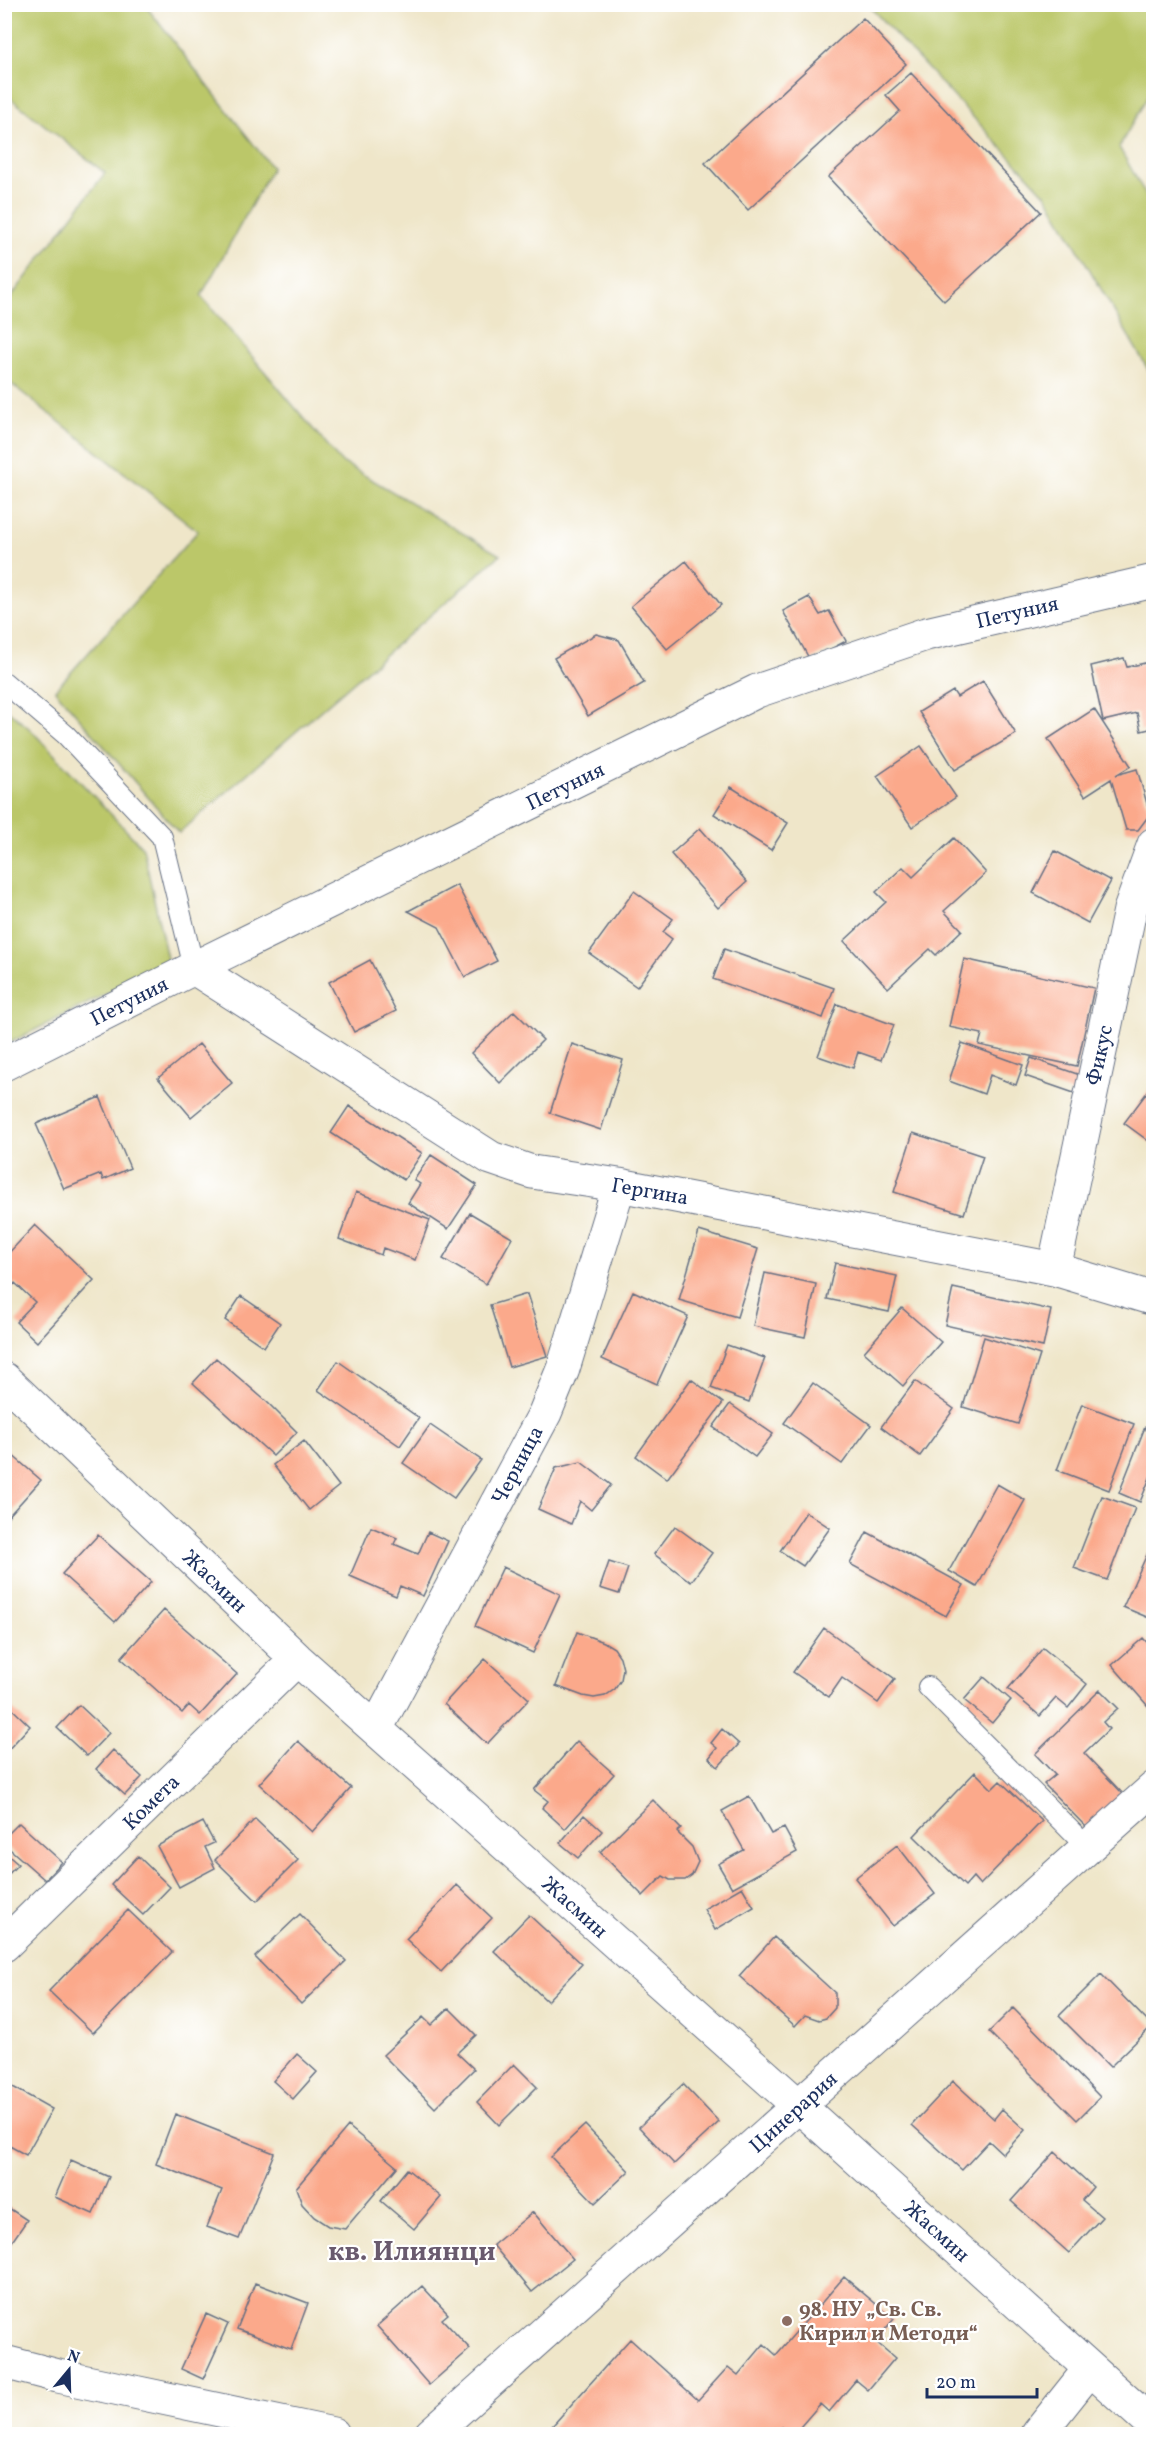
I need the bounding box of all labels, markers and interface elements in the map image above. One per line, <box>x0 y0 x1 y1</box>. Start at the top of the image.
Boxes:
street label: Петуния <box>973 590 1061 637</box>
street label: Петуния <box>522 756 610 819</box>
street label: Петуния <box>86 970 174 1034</box>
street label: Фикус <box>1080 1022 1121 1088</box>
street label: Гергина <box>609 1171 690 1213</box>
street label: Черница <box>485 1421 551 1510</box>
street label: Жасмин <box>175 1544 253 1621</box>
street label: Комета <box>117 1769 187 1838</box>
street label: Жасмин <box>534 1870 614 1946</box>
street label: Цинерария <box>744 2066 845 2161</box>
street label: Жасмин <box>896 2194 976 2270</box>
district label: кв. Илиянци <box>328 2234 496 2272</box>
place label: 98. НУ „Св. Св. Кирил и Методи“ <box>799 2296 978 2349</box>
marker: 98. НУ „Св. Св. Кирил и Методи“ <box>780 2314 794 2328</box>
north arrow <box>39 2340 99 2400</box>
text: N <box>64 2345 83 2370</box>
scale bar <box>927 2361 1036 2399</box>
text: 20 m <box>936 2371 976 2396</box>

